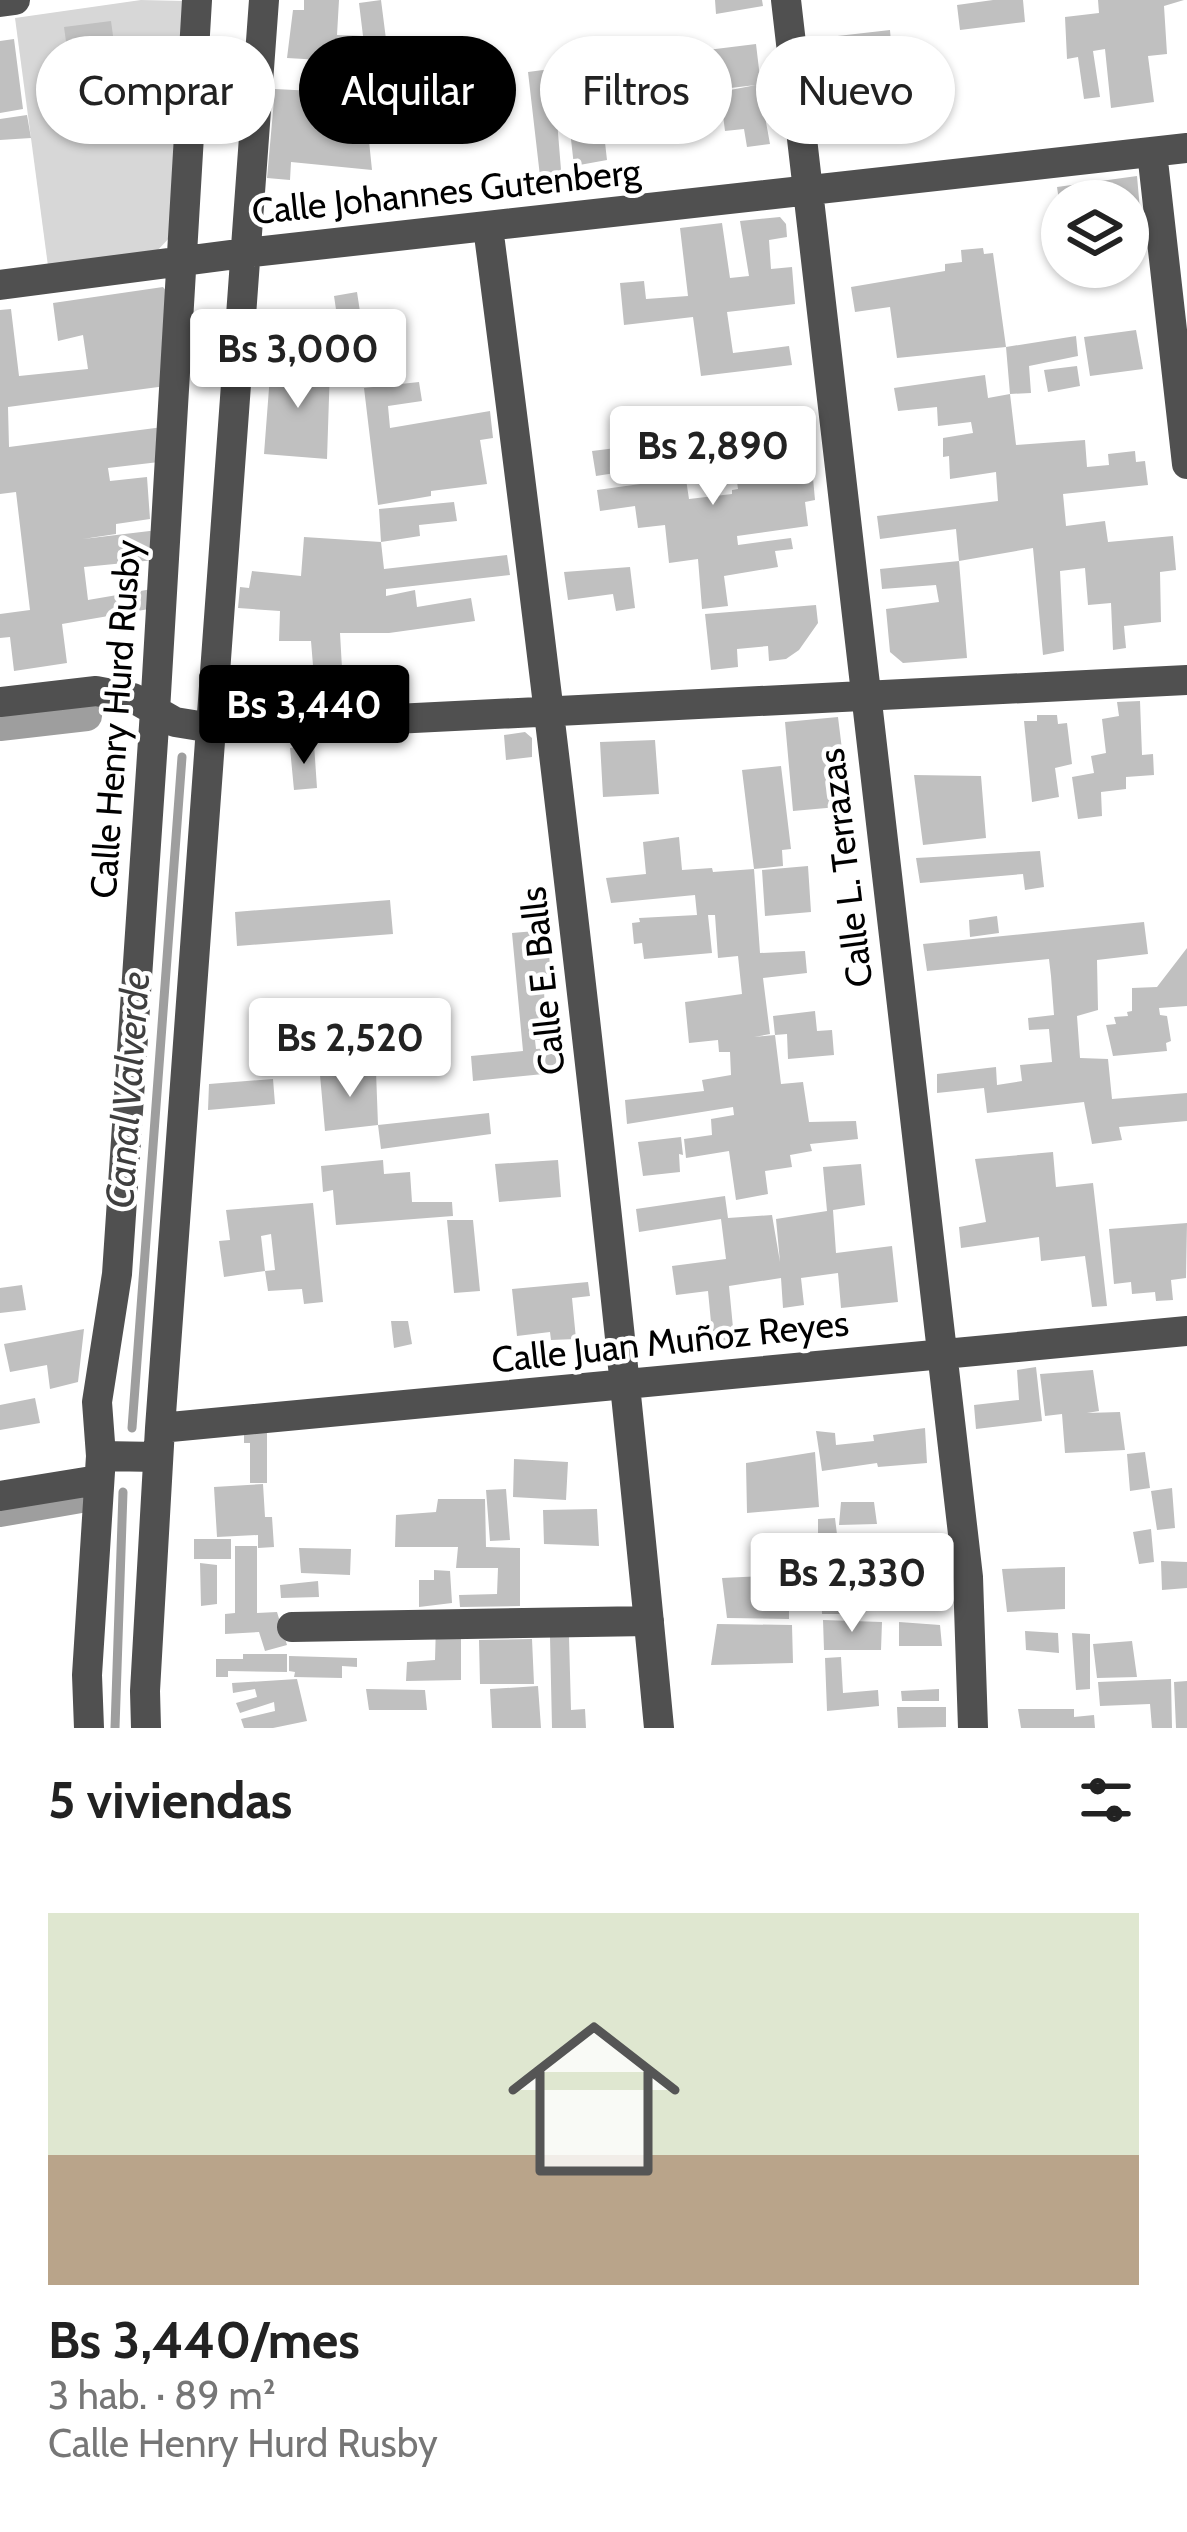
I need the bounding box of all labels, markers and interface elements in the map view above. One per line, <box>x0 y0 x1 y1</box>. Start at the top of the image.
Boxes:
chip: Comprar <box>36 36 275 144</box>
chip: Alquilar <box>299 36 516 144</box>
chip: Filtros <box>540 36 732 144</box>
chip: Nuevo <box>756 36 955 144</box>
street label: Calle Johannes Gutenberg <box>249 149 644 233</box>
map controls <box>1041 180 1149 288</box>
button: layers <box>1041 180 1149 288</box>
pin: Bs 3,000 <box>174 309 422 411</box>
text: Bs 3,000 <box>217 324 379 372</box>
pin: Bs 2,890 <box>589 406 837 508</box>
text: Bs 2,890 <box>637 421 789 469</box>
street label: Calle Henry Hurd Rusby <box>81 538 149 900</box>
pin: Bs 3,440 <box>180 665 428 767</box>
text: Bs 3,440 <box>226 680 382 728</box>
street label: Calle L. Terrazas <box>809 746 881 990</box>
street label: Calle E. Balls <box>510 885 574 1077</box>
water label: Canal Valverde <box>95 970 159 1210</box>
pin: Bs 2,520 <box>226 998 474 1100</box>
text: Bs 2,520 <box>276 1013 424 1061</box>
street label: Calle Juan Muñoz Reyes <box>489 1300 851 1382</box>
pin: Bs 2,330 <box>728 1533 976 1635</box>
text: Bs 2,330 <box>778 1548 926 1596</box>
icon: filters <box>1073 1767 1139 1833</box>
text: 5 viviendas <box>48 1769 292 1831</box>
icon: home <box>486 1991 702 2207</box>
text: Bs 3,440/mes <box>48 2309 360 2371</box>
text: 3 hab. · 89 m² <box>48 2371 276 2419</box>
text: Calle Henry Hurd Rusby <box>48 2419 438 2467</box>

